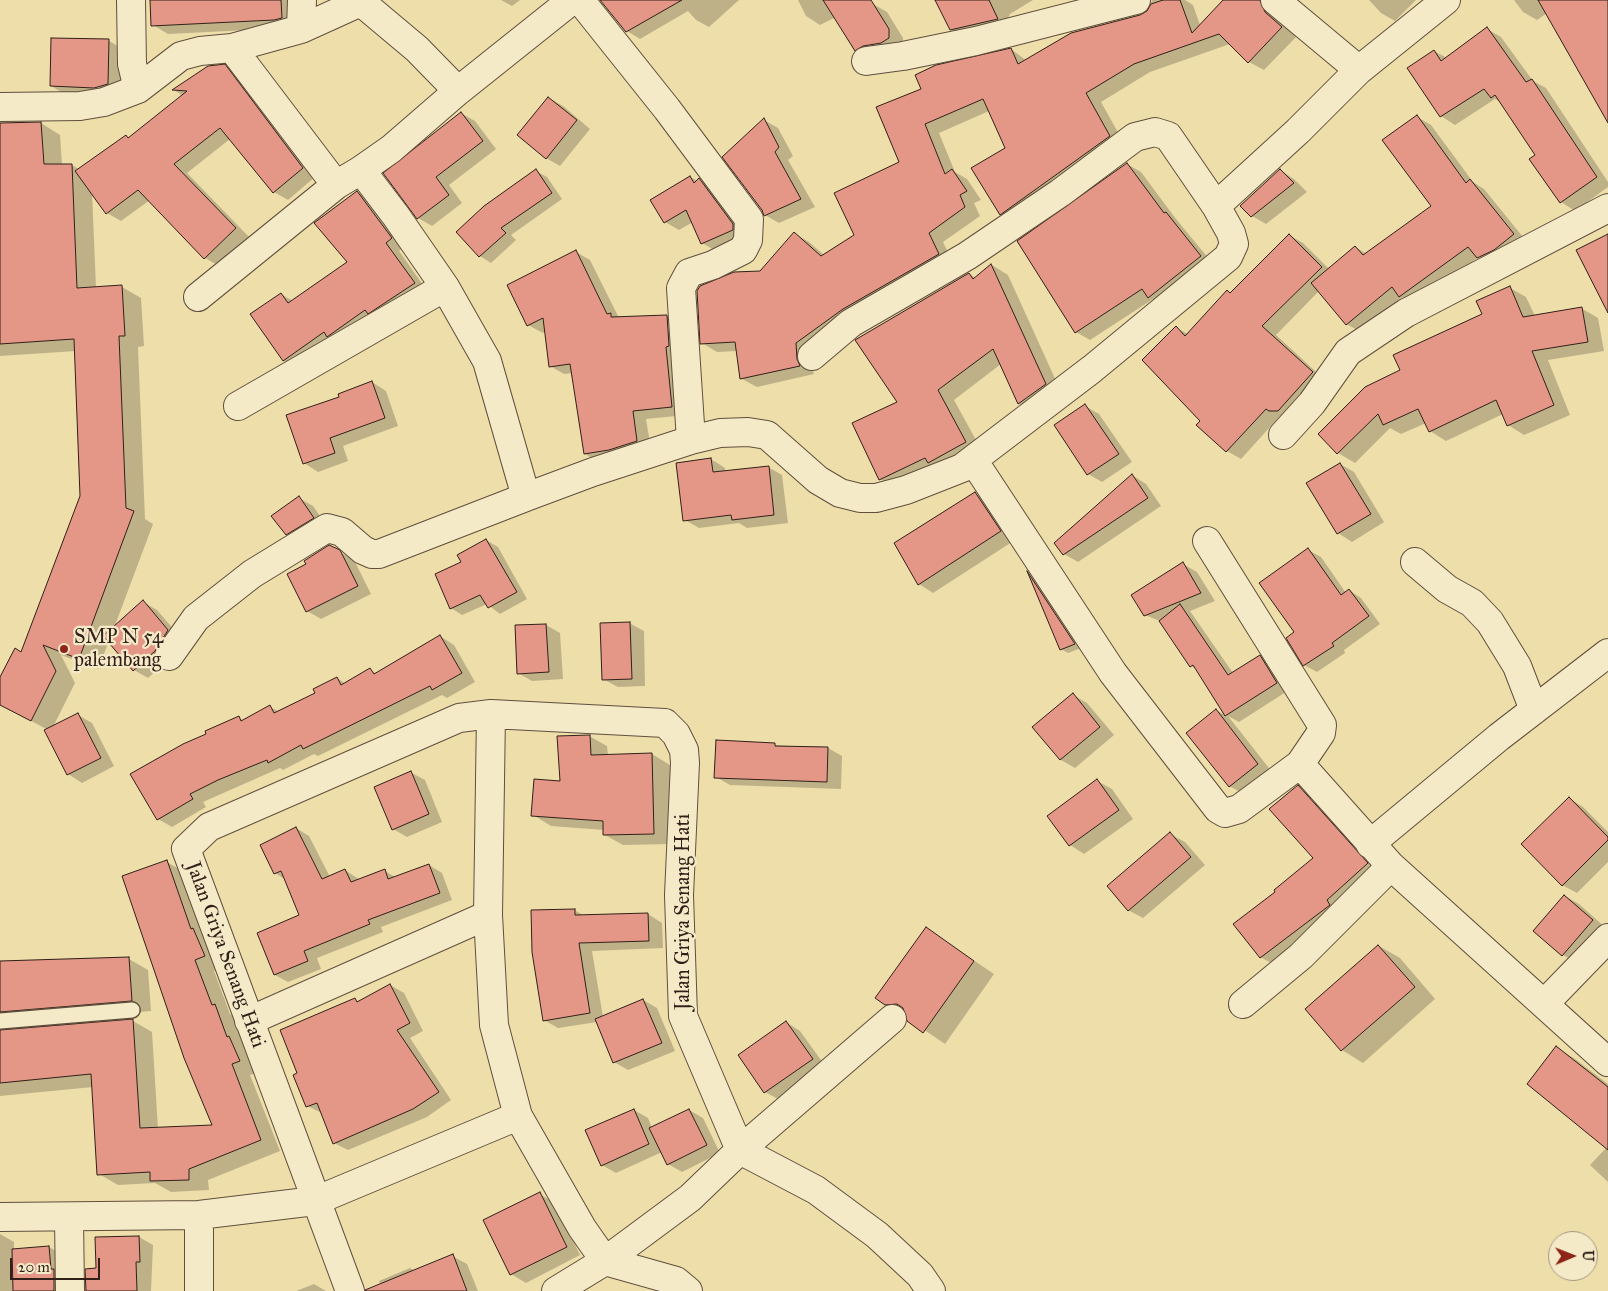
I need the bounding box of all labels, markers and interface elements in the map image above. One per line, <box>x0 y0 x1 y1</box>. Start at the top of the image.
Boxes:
place label: SMP N 54 palembang <box>74 626 163 673</box>
marker: SMP N 54 palembang <box>58 643 70 655</box>
street label: Jalan Griya Senang Hati <box>672 814 696 1010</box>
street label: Jalan Griya Senang Hati <box>180 859 270 1051</box>
north arrow <box>1548 1231 1598 1281</box>
scale bar <box>12 1248 102 1280</box>
text: U <box>1579 1250 1596 1261</box>
text: 20 m <box>18 1258 50 1276</box>

